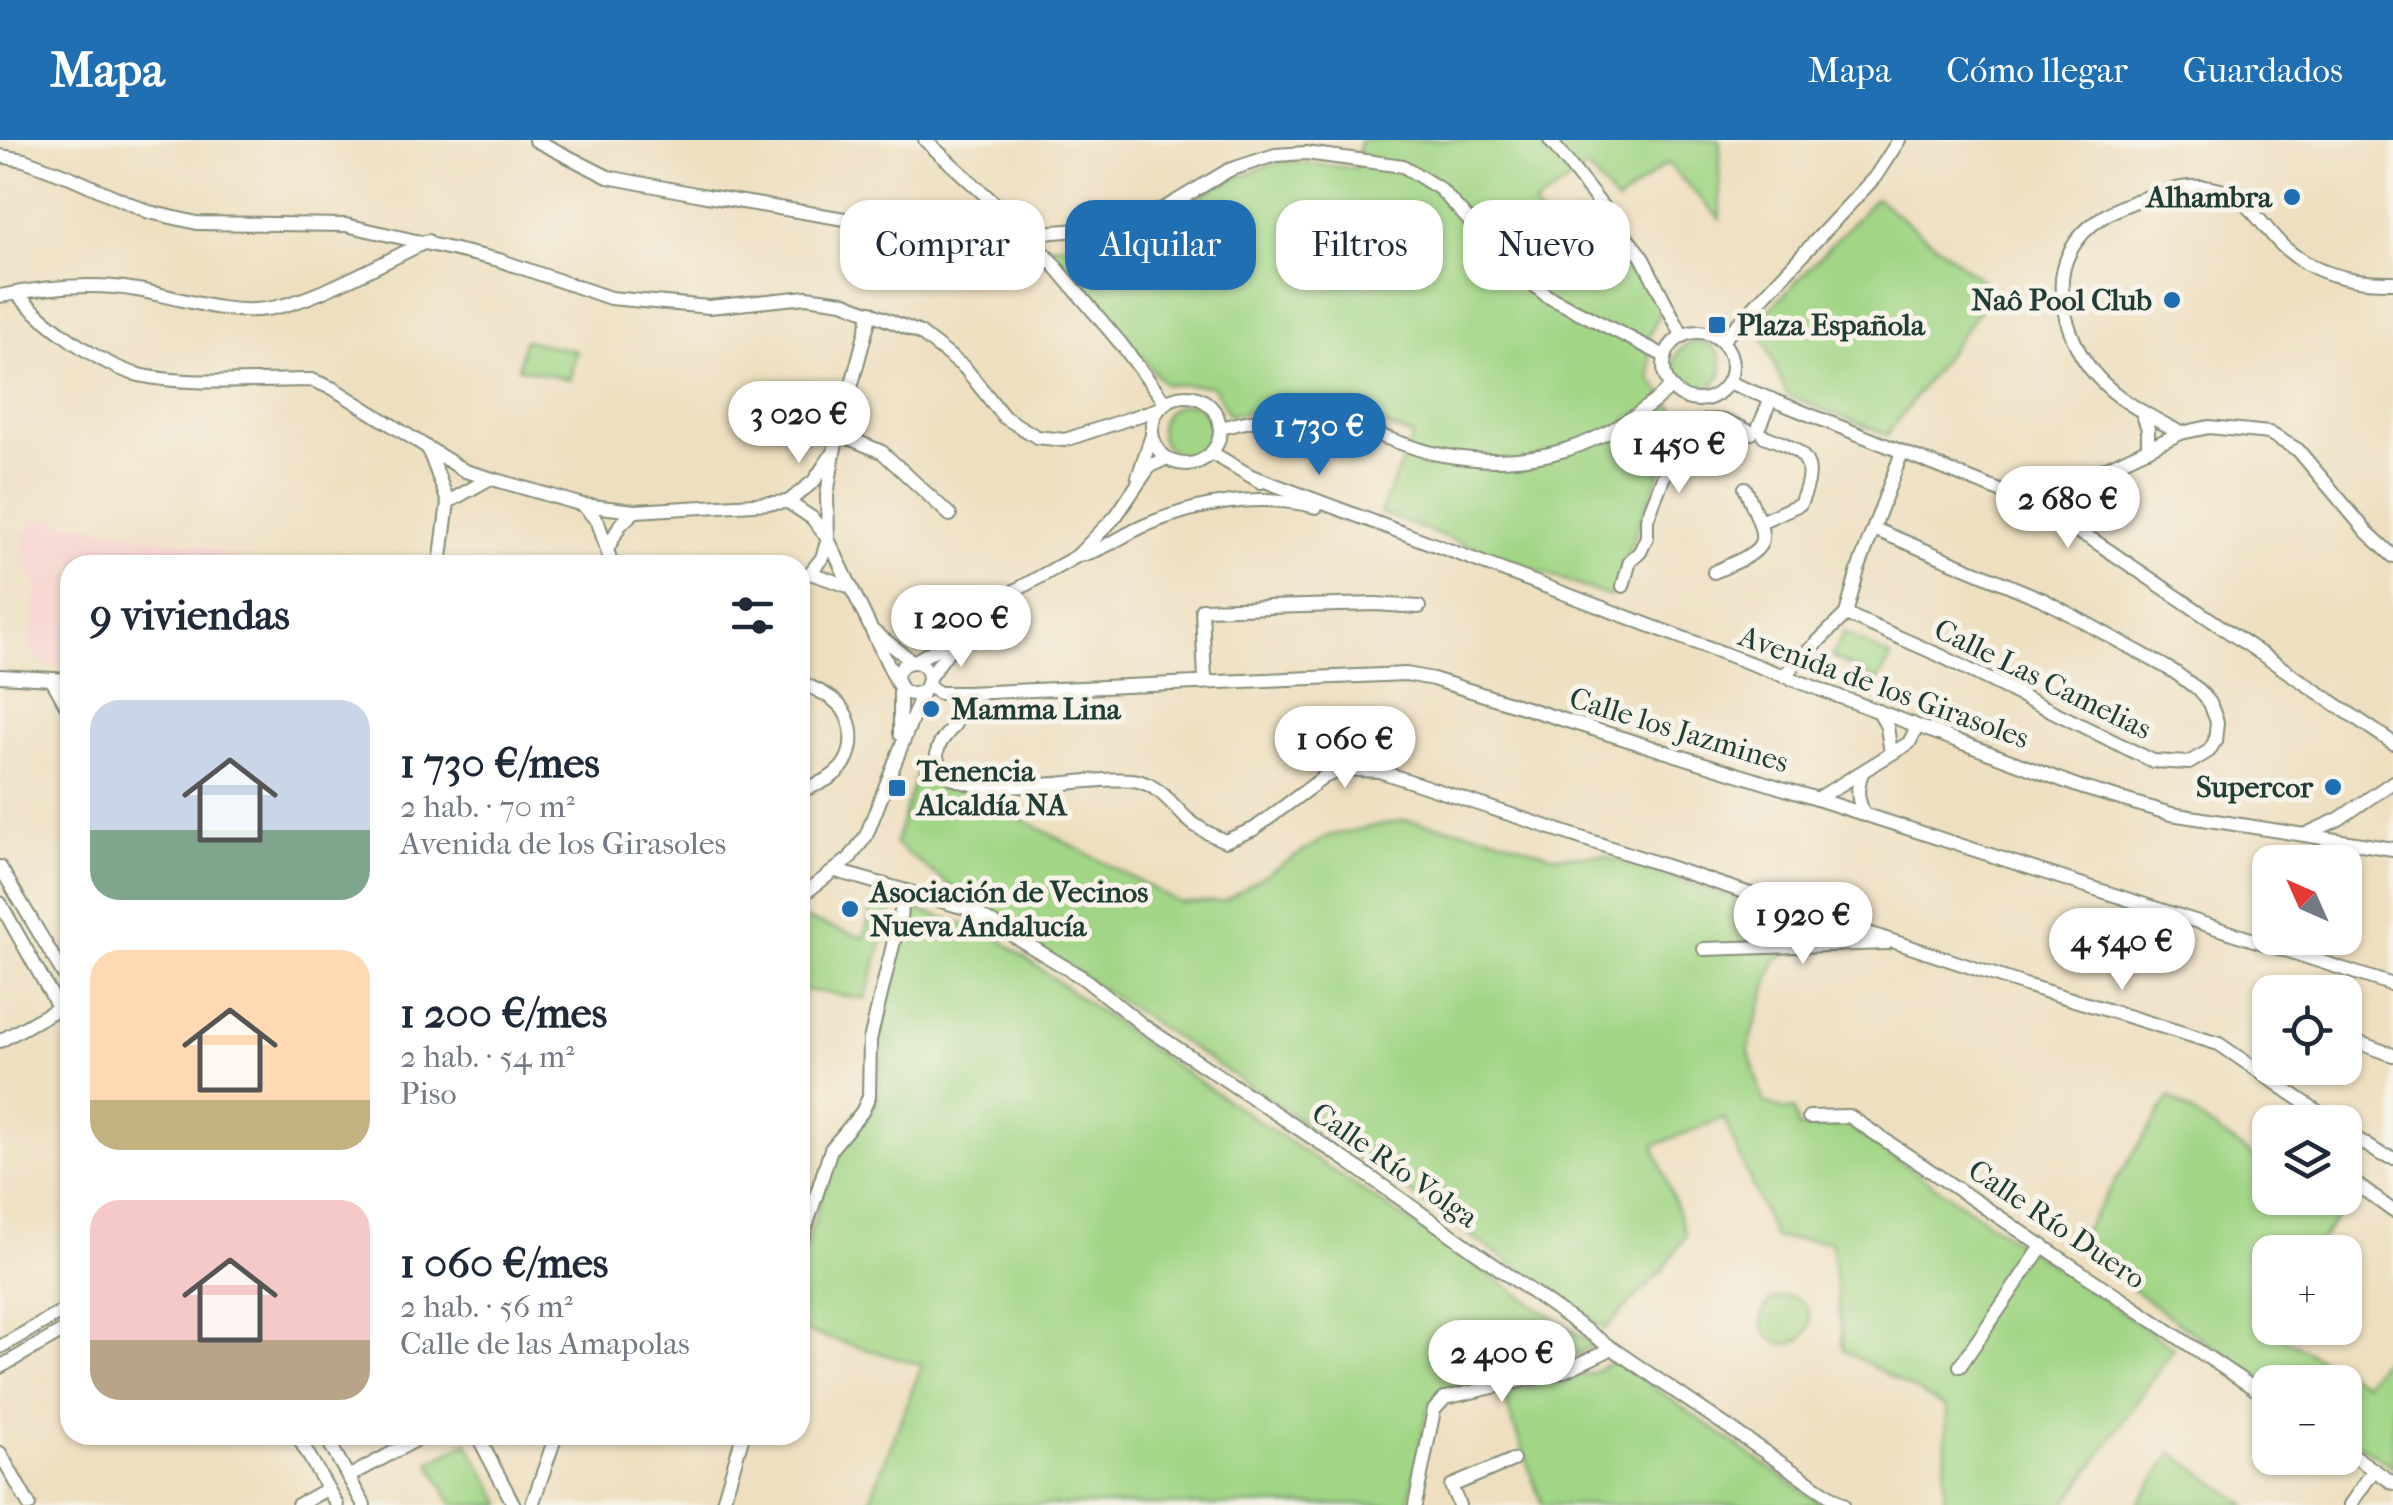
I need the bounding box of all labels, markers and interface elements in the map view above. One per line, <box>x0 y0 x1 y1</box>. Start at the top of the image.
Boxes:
text: Mapa <box>50 42 164 98</box>
text: Mapa <box>1808 50 1891 91</box>
text: Cómo llegar <box>1946 50 2128 91</box>
text: Guardados <box>2183 50 2343 91</box>
place label: Alhambra <box>2145 180 2273 215</box>
marker: Alhambra <box>2281 186 2303 208</box>
chip: Comprar <box>840 200 1045 290</box>
chip: Alquilar <box>1065 200 1256 290</box>
chip: Filtros <box>1276 200 1443 290</box>
chip: Nuevo <box>1463 200 1630 290</box>
place label: Naô Pool Club <box>1971 283 2152 318</box>
marker: Naô Pool Club <box>2161 289 2183 311</box>
place label: Plaza Española <box>1737 308 1926 343</box>
marker: Plaza Española <box>1706 314 1728 336</box>
pin: 3 020 € <box>707 381 891 466</box>
pin: 1 730 € <box>1227 393 1411 478</box>
text: 3 020 € <box>750 395 848 432</box>
text: 1 730 € <box>1274 407 1364 444</box>
pin: 1 450 € <box>1587 411 1771 496</box>
text: 1 450 € <box>1632 425 1726 462</box>
pin: 2 680 € <box>1976 466 2160 551</box>
text: 2 680 € <box>2018 480 2118 517</box>
pin: 1 200 € <box>869 585 1053 670</box>
icon: filters <box>725 588 780 643</box>
text: 9 viviendas <box>90 591 290 640</box>
text: 1 200 € <box>913 599 1009 636</box>
street label: Calle Las Camelias <box>1929 612 2157 747</box>
street label: Avenida de los Girasoles <box>1733 618 2034 756</box>
street label: Calle los Jazmines <box>1565 681 1793 780</box>
place label: Mamma Lina <box>951 692 1122 727</box>
marker: Mamma Lina <box>920 698 942 720</box>
pin: 1 060 € <box>1253 706 1437 791</box>
text: 1 060 € <box>1297 720 1393 757</box>
text: 1 730 €/mes <box>400 739 600 788</box>
icon: home <box>170 740 290 860</box>
place label: Tenencia Alcaldía NA <box>915 754 1068 823</box>
place label: Supercor <box>2196 770 2314 805</box>
marker: Supercor <box>2322 776 2344 798</box>
marker: Tenencia Alcaldía NA <box>886 777 908 799</box>
text: 2 hab. · 70 m² <box>400 788 575 825</box>
text: Avenida de los Girasoles <box>400 825 726 862</box>
north arrow <box>2252 845 2362 955</box>
map controls <box>2252 845 2362 1475</box>
place label: Asociación de Vecinos Nueva Andalucía <box>868 875 1148 944</box>
pin: 1 920 € <box>1711 882 1895 967</box>
text: 1 920 € <box>1755 896 1851 933</box>
marker: Asociación de Vecinos Nueva Andalucía <box>839 898 861 920</box>
pin: 4 540 € <box>2030 908 2214 993</box>
text: 4 540 € <box>2071 922 2173 959</box>
button: locate <box>2252 975 2362 1085</box>
text: 1 200 €/mes <box>400 989 607 1038</box>
icon: home <box>170 990 290 1110</box>
text: 2 hab. · 54 m² <box>400 1038 574 1075</box>
text: Piso <box>400 1075 457 1112</box>
street label: Calle Río Volga <box>1305 1095 1485 1236</box>
button: layers <box>2252 1105 2362 1215</box>
street label: Calle Río Duero <box>1961 1152 2152 1297</box>
button: + <box>2252 1235 2362 1345</box>
text: 1 060 €/mes <box>400 1239 608 1288</box>
icon: home <box>170 1240 290 1360</box>
text: 2 hab. · 56 m² <box>400 1288 573 1325</box>
pin: 2 400 € <box>1410 1320 1594 1405</box>
text: Calle de las Amapolas <box>400 1325 690 1362</box>
text: 2 400 € <box>1450 1334 1554 1371</box>
button: − <box>2252 1365 2362 1475</box>

